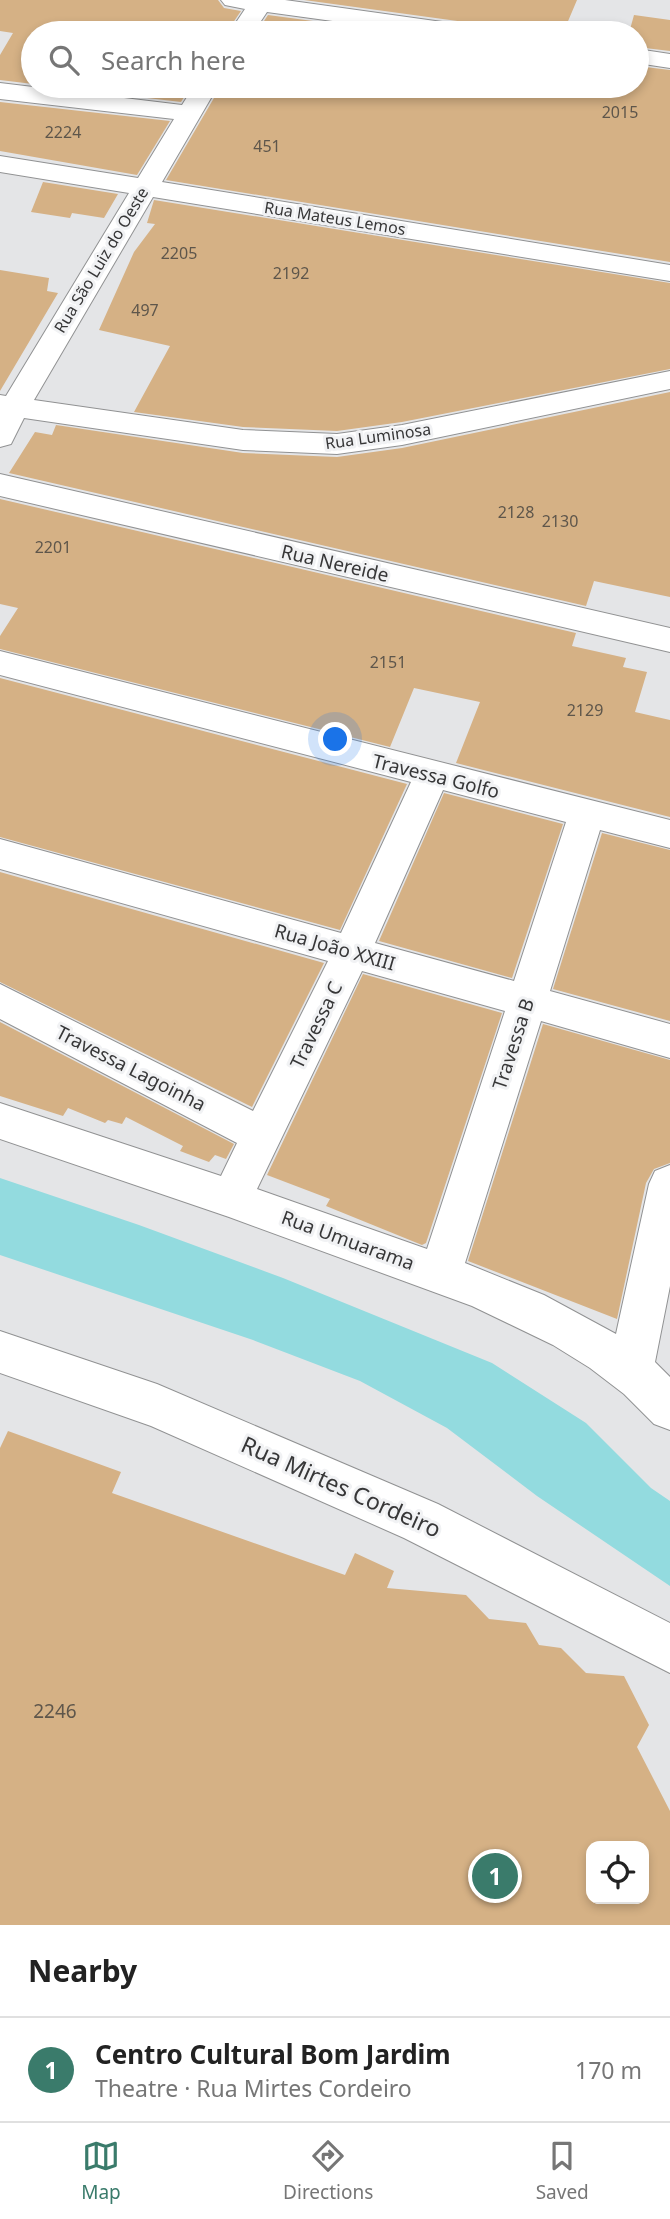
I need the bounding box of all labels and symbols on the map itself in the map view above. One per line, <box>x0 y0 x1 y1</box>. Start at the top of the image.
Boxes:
house number: 2015 <box>602 101 638 123</box>
house number: 2224 <box>45 121 81 143</box>
house number: 451 <box>253 135 281 157</box>
street label: Rua São Luiz do Oeste <box>49 183 153 337</box>
street label: Rua Mateus Lemos <box>263 196 407 240</box>
house number: 2205 <box>161 242 197 264</box>
house number: 2192 <box>273 262 309 284</box>
house number: 497 <box>131 299 159 321</box>
street label: Rua Luminosa <box>324 418 432 454</box>
house number: 2128 <box>498 501 534 523</box>
house number: 2130 <box>542 510 578 532</box>
house number: 2201 <box>35 536 71 558</box>
street label: Rua Nereide <box>279 538 391 588</box>
house number: 2151 <box>370 651 406 673</box>
house number: 2129 <box>567 699 603 721</box>
your location <box>318 722 352 756</box>
street label: Travessa Golfo <box>370 748 502 804</box>
street label: Rua João XXIII <box>272 917 398 977</box>
street label: Travessa C <box>284 977 348 1073</box>
street label: Travessa B <box>486 995 540 1093</box>
street label: Travessa Lagoinha <box>52 1019 210 1117</box>
street label: Rua Umuarama <box>278 1204 418 1276</box>
street label: Rua Mirtes Cordeiro <box>236 1428 446 1545</box>
house number: 2246 <box>33 1698 77 1724</box>
pin: 1 <box>472 1850 518 1902</box>

